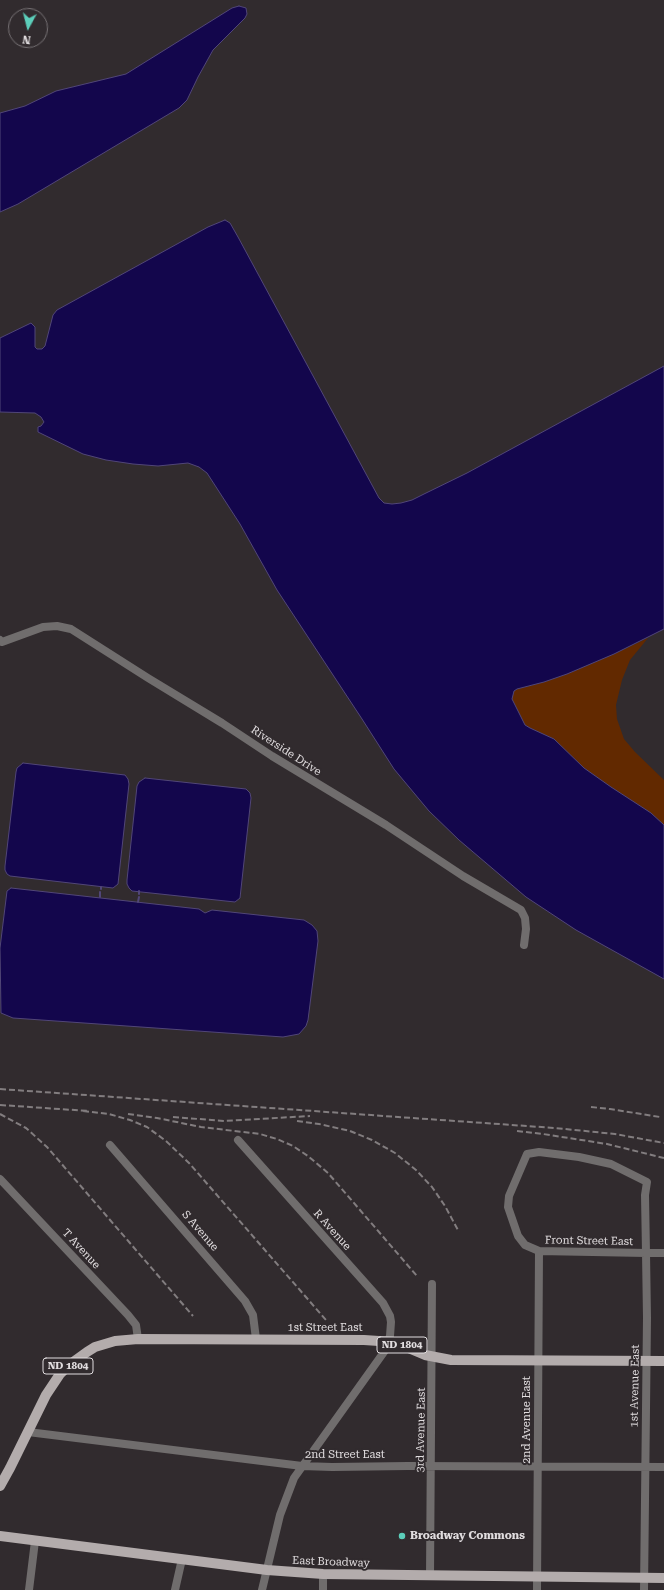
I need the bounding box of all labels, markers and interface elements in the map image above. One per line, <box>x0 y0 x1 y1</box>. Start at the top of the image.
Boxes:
north arrow <box>8 8 48 48</box>
text: N <box>22 32 32 46</box>
street label: Riverside Drive <box>248 723 324 779</box>
street label: R Avenue <box>310 1207 354 1253</box>
street label: S Avenue <box>179 1208 221 1254</box>
street label: T Avenue <box>59 1226 103 1272</box>
street label: Front Street East <box>545 1234 633 1248</box>
street label: 1st Street East <box>288 1321 362 1335</box>
road number: ND 1804 <box>377 1337 427 1353</box>
street label: 1st Avenue East <box>628 1344 642 1428</box>
road number: ND 1804 <box>43 1358 93 1374</box>
street label: 2nd Avenue East <box>520 1376 534 1464</box>
street label: 3rd Avenue East <box>414 1387 428 1473</box>
street label: 2nd Street East <box>305 1448 385 1462</box>
place label: Broadway Commons <box>410 1529 525 1543</box>
marker: Broadway Commons <box>397 1531 407 1541</box>
street label: East Broadway <box>292 1554 370 1570</box>

